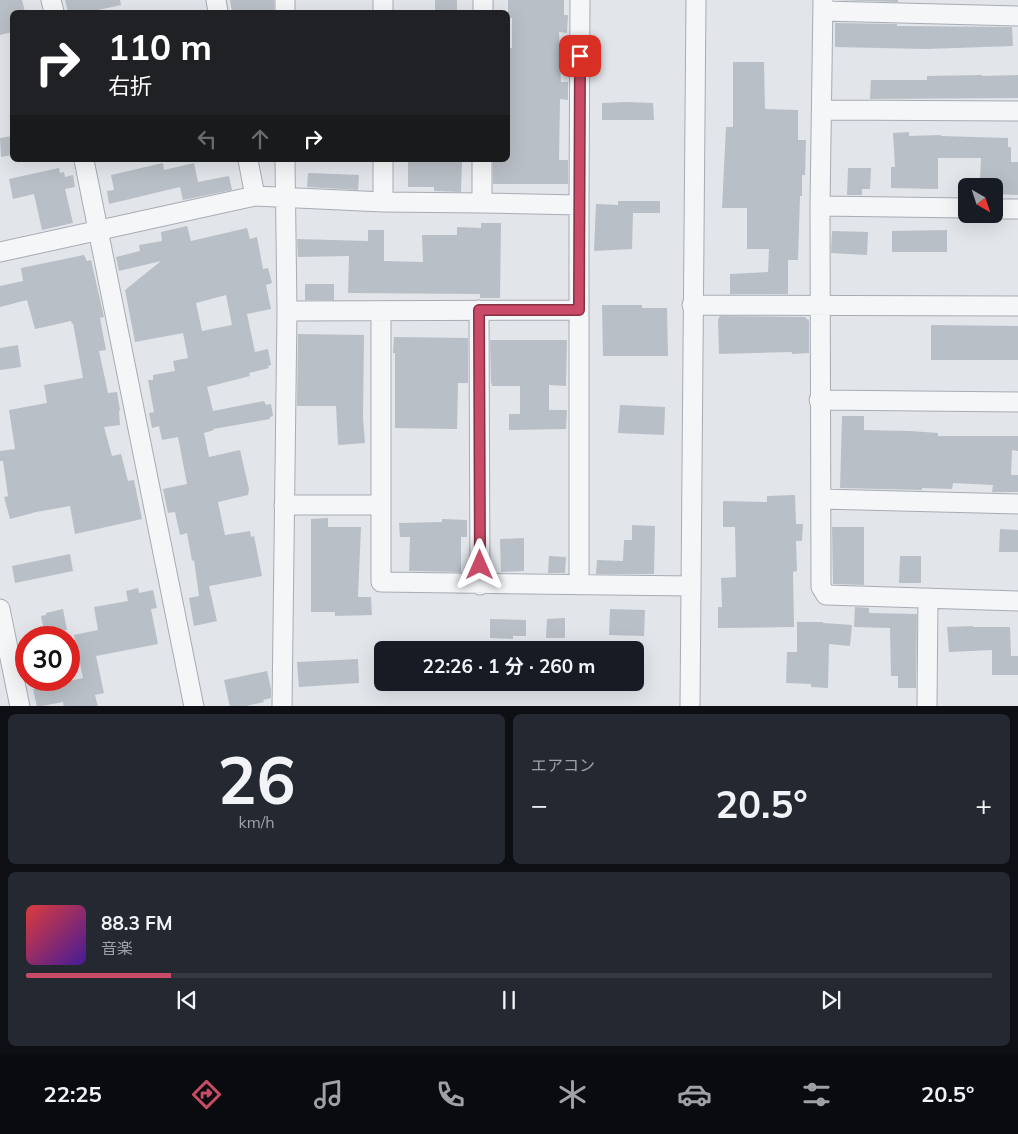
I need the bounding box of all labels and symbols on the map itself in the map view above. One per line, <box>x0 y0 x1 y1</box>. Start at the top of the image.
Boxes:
pin <box>559 35 601 77</box>
north arrow <box>958 178 1002 222</box>
position arrow <box>453 538 505 590</box>
speed limit sign: 30 <box>15 626 80 691</box>

